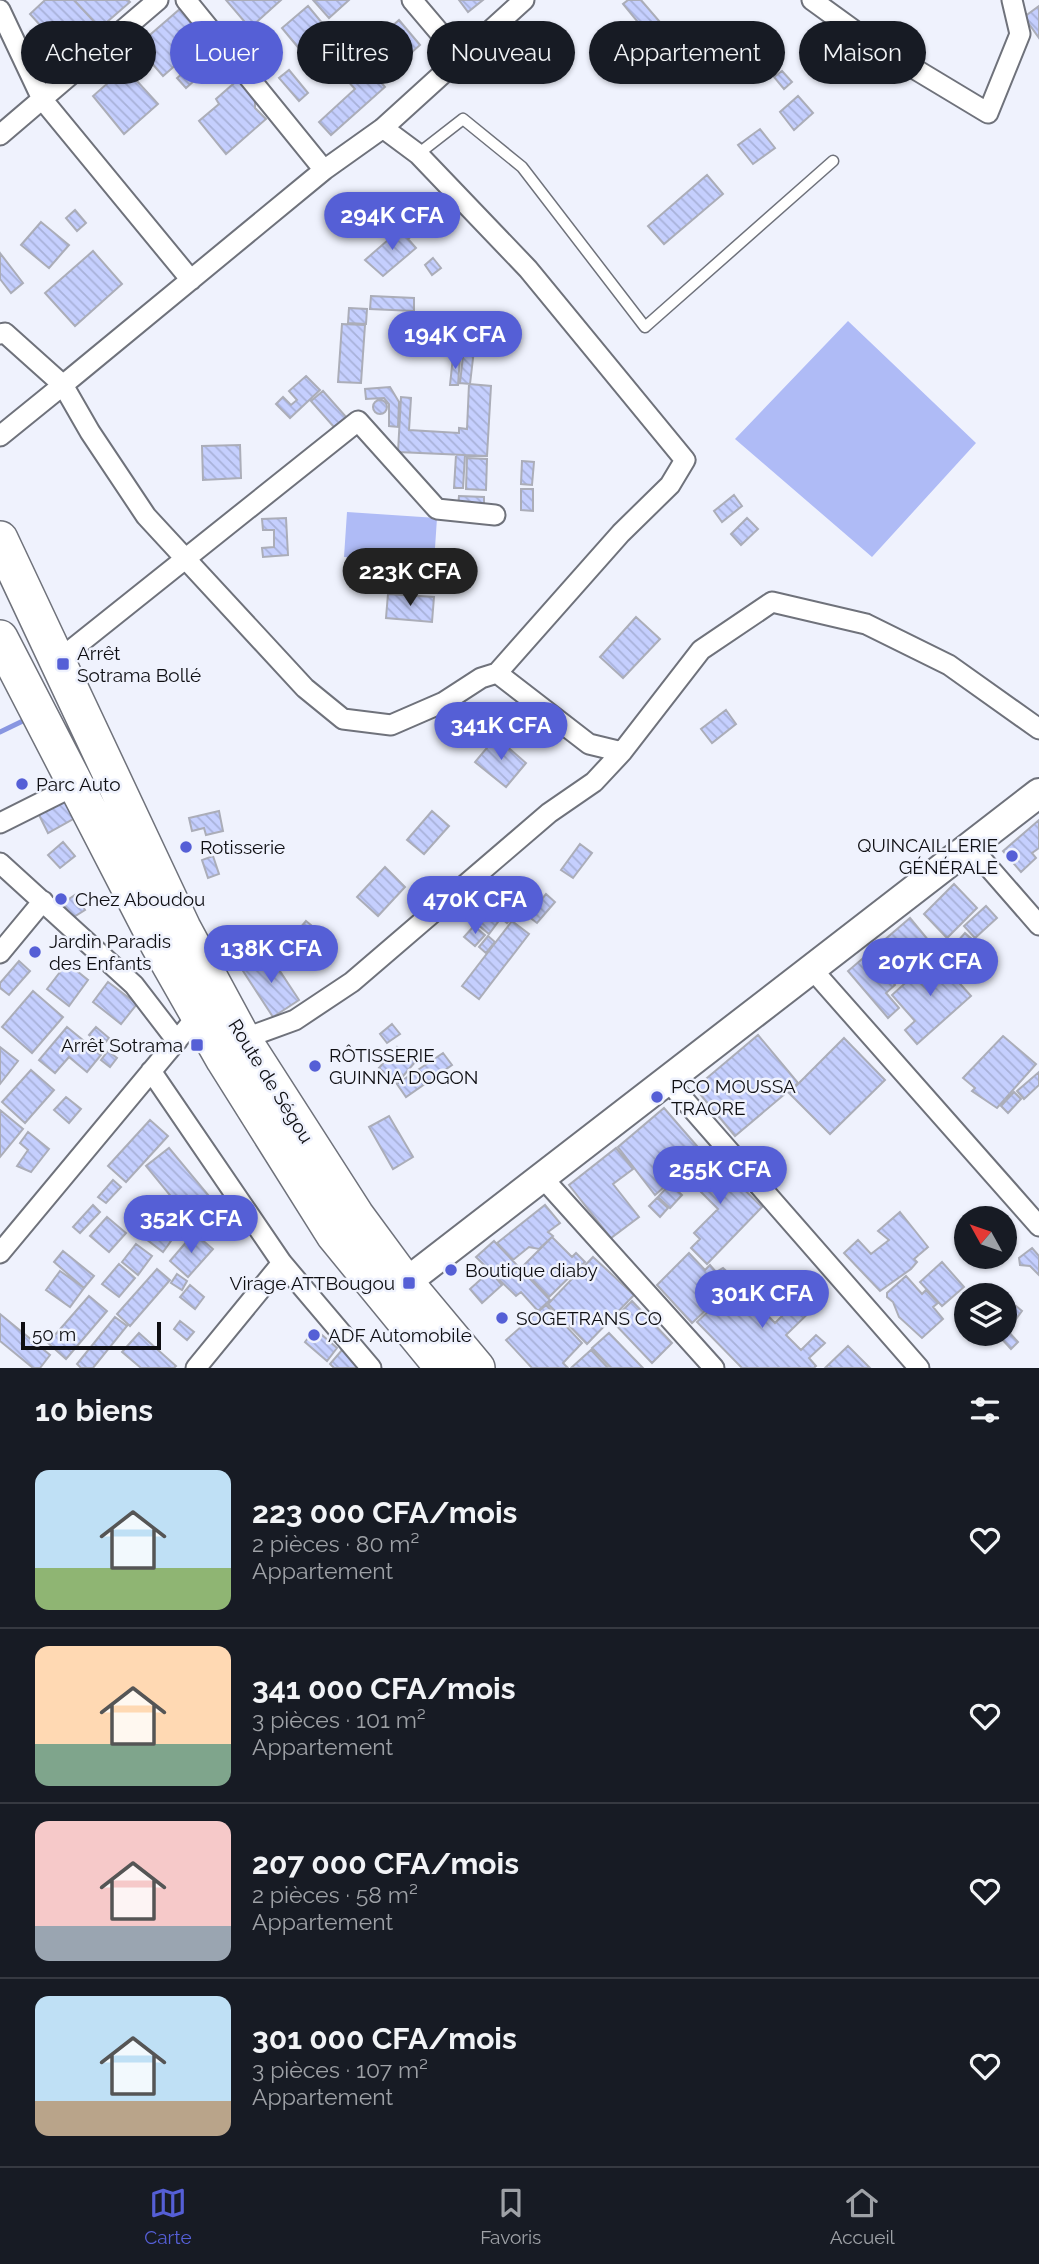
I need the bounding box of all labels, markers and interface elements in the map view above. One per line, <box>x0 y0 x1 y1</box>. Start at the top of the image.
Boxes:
chip: Acheter <box>21 21 156 84</box>
chip: Louer <box>170 21 283 84</box>
chip: Filtres <box>297 21 413 84</box>
chip: Nouveau <box>427 21 575 84</box>
chip: Appartement <box>589 21 785 84</box>
chip: Maison <box>799 21 926 84</box>
pin: 294K CFA <box>320 192 464 252</box>
text: 294K CFA <box>340 201 444 228</box>
pin: 194K CFA <box>383 312 527 371</box>
text: 194K CFA <box>404 320 506 347</box>
pin: 223K CFA <box>338 548 482 608</box>
text: 223K CFA <box>359 557 461 584</box>
place label: Arrêt Sotrama Bollé <box>77 642 201 686</box>
marker: Arrêt Sotrama Bollé <box>55 656 71 672</box>
pin: 341K CFA <box>429 702 573 762</box>
text: 341K CFA <box>450 711 552 738</box>
place label: Parc Auto <box>36 773 121 795</box>
marker: Parc Auto <box>14 776 30 792</box>
place label: QUINCAILLERIE GÉNÉRALE <box>857 834 998 878</box>
place label: Rotisserie <box>200 836 285 858</box>
marker: Rotisserie <box>178 839 194 855</box>
marker: QUINCAILLERIE GÉNÉRALE <box>1004 848 1020 864</box>
pin: 470K CFA <box>403 876 547 936</box>
text: 470K CFA <box>423 885 527 912</box>
place label: Chez Aboudou <box>75 888 205 910</box>
marker: Chez Aboudou <box>53 891 69 907</box>
pin: 138K CFA <box>199 926 343 985</box>
place label: Jardin Paradis des Enfants <box>49 930 171 974</box>
text: 138K CFA <box>220 934 322 961</box>
pin: 207K CFA <box>858 939 1002 998</box>
marker: Jardin Paradis des Enfants <box>27 944 43 960</box>
text: 207K CFA <box>878 947 982 974</box>
street label: Route de Ségou <box>224 1015 318 1147</box>
place label: Arrêt Sotrama <box>61 1034 183 1056</box>
marker: Arrêt Sotrama <box>189 1037 205 1053</box>
place label: RÔTISSERIE GUINNA DOGON <box>329 1044 479 1088</box>
marker: RÔTISSERIE GUINNA DOGON <box>307 1058 323 1074</box>
place label: PCO MOUSSA TRAORE <box>671 1075 796 1119</box>
marker: PCO MOUSSA TRAORE <box>649 1089 665 1105</box>
pin: 255K CFA <box>648 1146 792 1206</box>
text: 255K CFA <box>669 1155 771 1182</box>
pin: 352K CFA <box>119 1196 263 1255</box>
text: 352K CFA <box>140 1204 242 1231</box>
north arrow <box>954 1206 1017 1269</box>
map controls <box>954 1206 1017 1346</box>
place label: Boutique diaby <box>465 1259 598 1281</box>
marker: Boutique diaby <box>443 1262 459 1278</box>
pin: 301K CFA <box>690 1270 834 1330</box>
place label: Virage ATTBougou <box>230 1272 395 1294</box>
marker: Virage ATTBougou <box>401 1275 417 1291</box>
text: 301K CFA <box>711 1279 813 1306</box>
button: layers <box>954 1283 1017 1346</box>
place label: SOGETRANS CO <box>516 1307 662 1329</box>
marker: SOGETRANS CO <box>494 1310 510 1326</box>
scale bar <box>21 1319 161 1351</box>
text: 50 m <box>32 1323 76 1345</box>
place label: ADF Automobile <box>328 1324 472 1346</box>
marker: ADF Automobile <box>306 1327 322 1343</box>
icon: filters <box>966 1391 1004 1429</box>
text: 10 biens <box>35 1393 153 1428</box>
text: 223 000 CFA/mois <box>252 1495 517 1530</box>
icon: home <box>91 1498 175 1582</box>
icon: heart <box>966 1521 1004 1559</box>
text: 2 pièces · 80 m² <box>252 1530 419 1557</box>
text: Appartement <box>252 1557 393 1584</box>
text: 341 000 CFA/mois <box>252 1671 516 1706</box>
icon: home <box>91 1674 175 1758</box>
icon: heart <box>966 1697 1004 1735</box>
text: 3 pièces · 101 m² <box>252 1706 426 1733</box>
text: Appartement <box>252 1733 393 1760</box>
text: 207 000 CFA/mois <box>252 1846 519 1881</box>
icon: home <box>91 1849 175 1933</box>
icon: heart <box>966 1872 1004 1910</box>
text: 2 pièces · 58 m² <box>252 1881 418 1908</box>
text: Appartement <box>252 1908 393 1935</box>
text: 301 000 CFA/mois <box>252 2021 517 2056</box>
icon: home <box>91 2024 175 2108</box>
icon: heart <box>966 2047 1004 2085</box>
text: 3 pièces · 107 m² <box>252 2056 428 2083</box>
text: Appartement <box>252 2083 393 2110</box>
tab: Carte <box>144 2184 192 2248</box>
tab: Favoris <box>480 2184 541 2248</box>
tab: Accueil <box>830 2184 895 2248</box>

